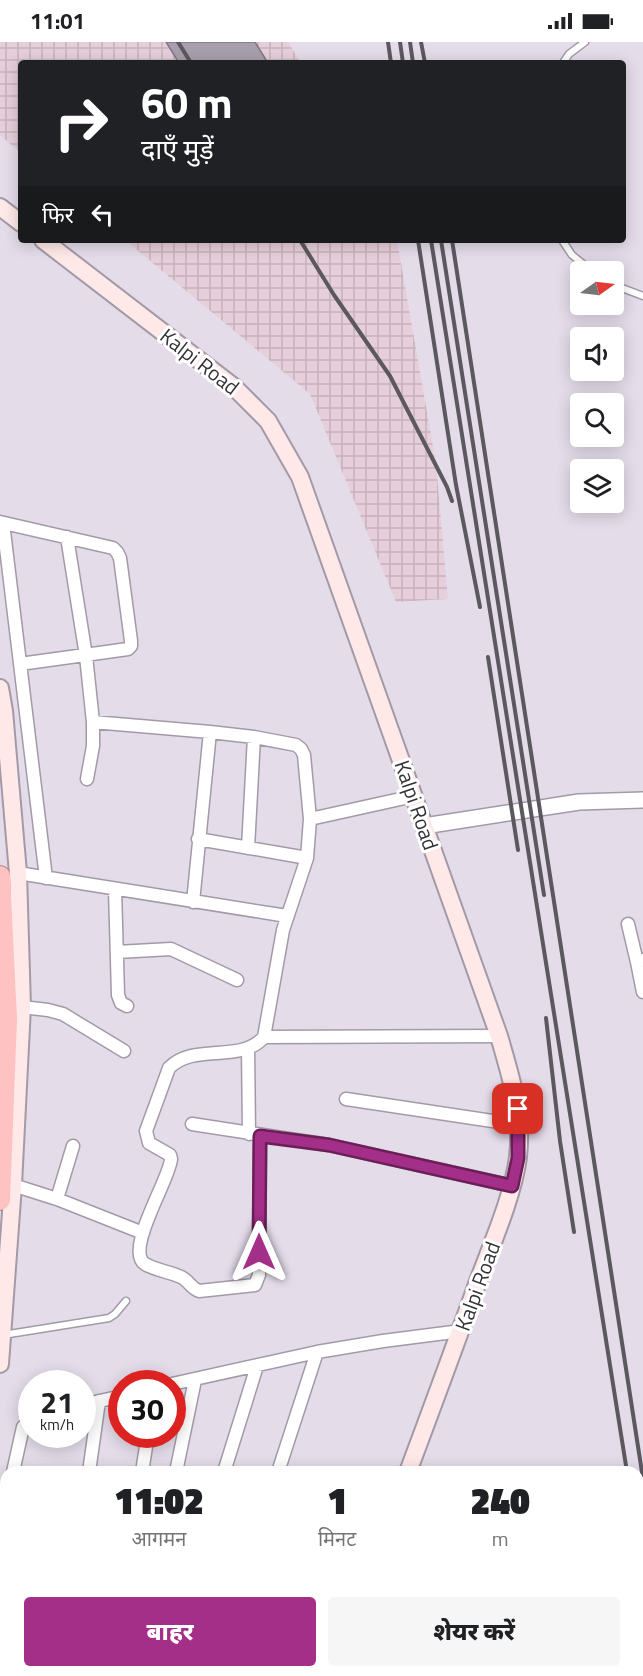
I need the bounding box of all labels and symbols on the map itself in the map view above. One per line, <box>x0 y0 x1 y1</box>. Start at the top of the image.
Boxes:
north arrow <box>570 261 624 315</box>
street label: Kalpi Road <box>153 320 247 402</box>
street label: Kalpi Road <box>387 756 447 854</box>
pin <box>492 1083 543 1134</box>
position arrow <box>227 1220 291 1284</box>
street label: Kalpi Road <box>446 1237 508 1335</box>
speed limit sign: 30 <box>108 1370 186 1448</box>

